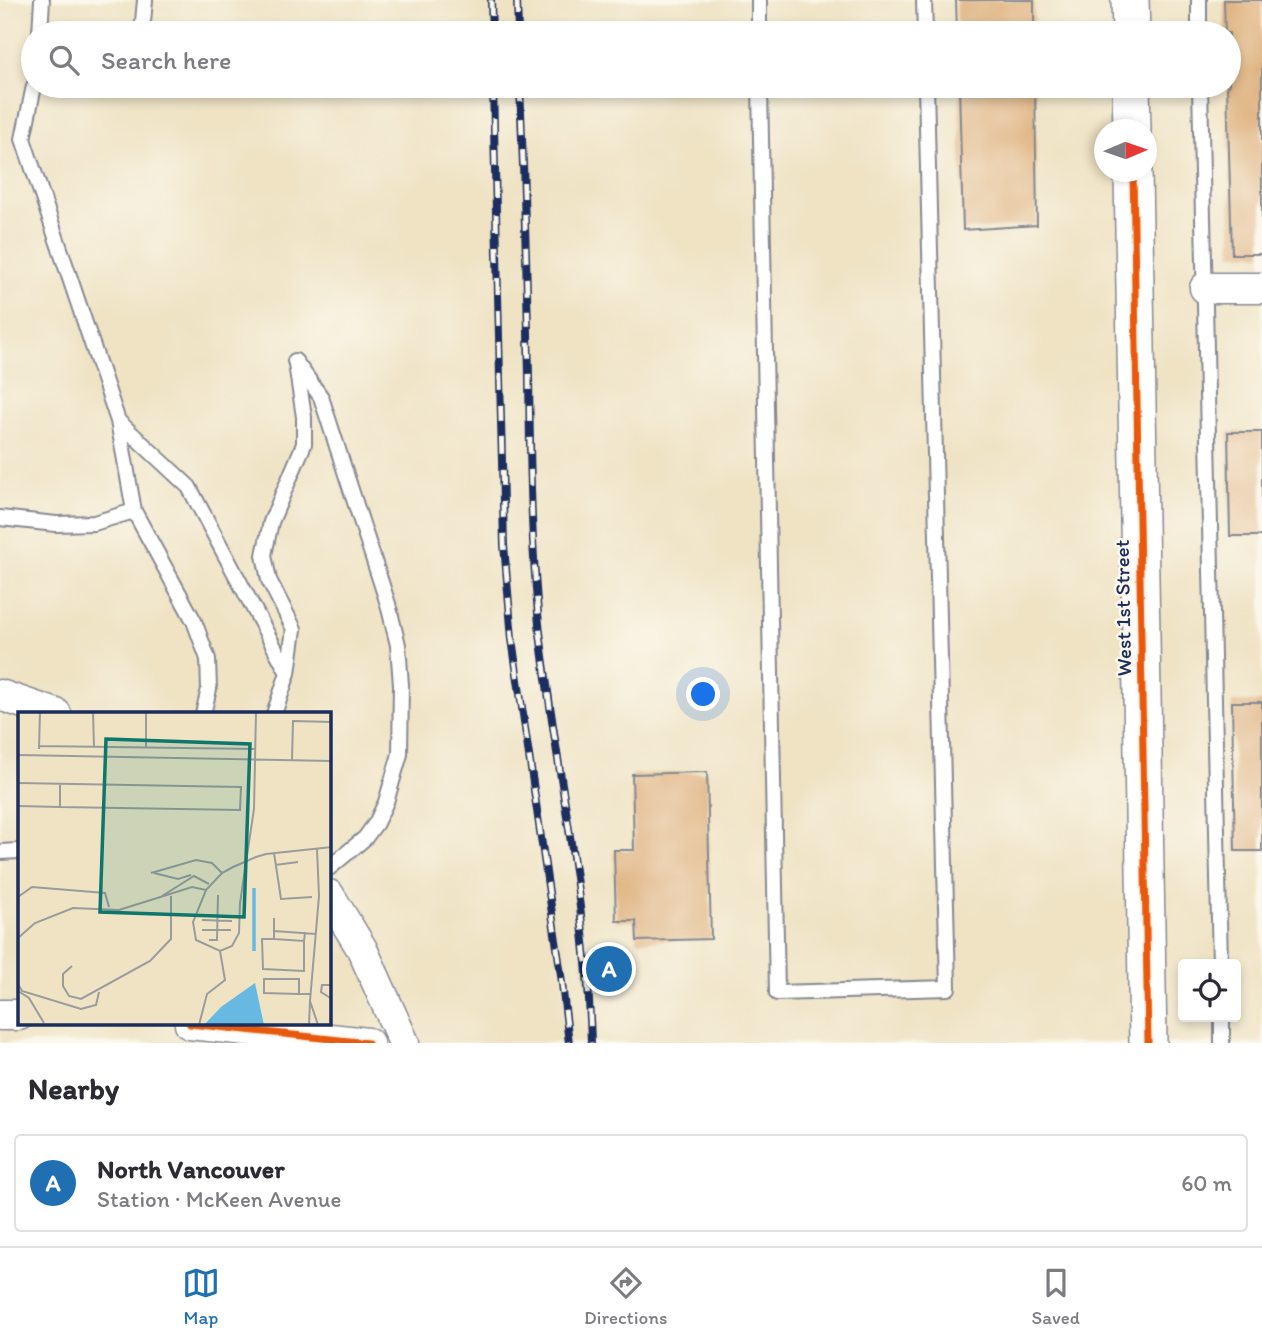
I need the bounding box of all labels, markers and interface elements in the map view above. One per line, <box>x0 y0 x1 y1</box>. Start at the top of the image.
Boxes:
search box <box>21 21 1241 98</box>
icon: search <box>45 41 83 79</box>
text: Search here <box>101 44 231 76</box>
north arrow <box>1094 119 1157 182</box>
street label: West 1st Street <box>1109 539 1136 677</box>
your location <box>686 677 720 711</box>
inset map <box>18 712 331 1026</box>
pin: A <box>586 943 632 995</box>
map controls <box>1178 959 1241 1022</box>
button: locate <box>1178 959 1241 1022</box>
text: Nearby <box>28 1070 119 1107</box>
text: North Vancouver <box>97 1153 285 1185</box>
text: A <box>46 1169 60 1197</box>
text: 60 m <box>1181 1169 1232 1197</box>
text: Station · McKeen Avenue <box>97 1185 341 1213</box>
tab: Map <box>182 1264 220 1329</box>
tab: Directions <box>584 1264 668 1329</box>
tab: Saved <box>1032 1264 1080 1329</box>

